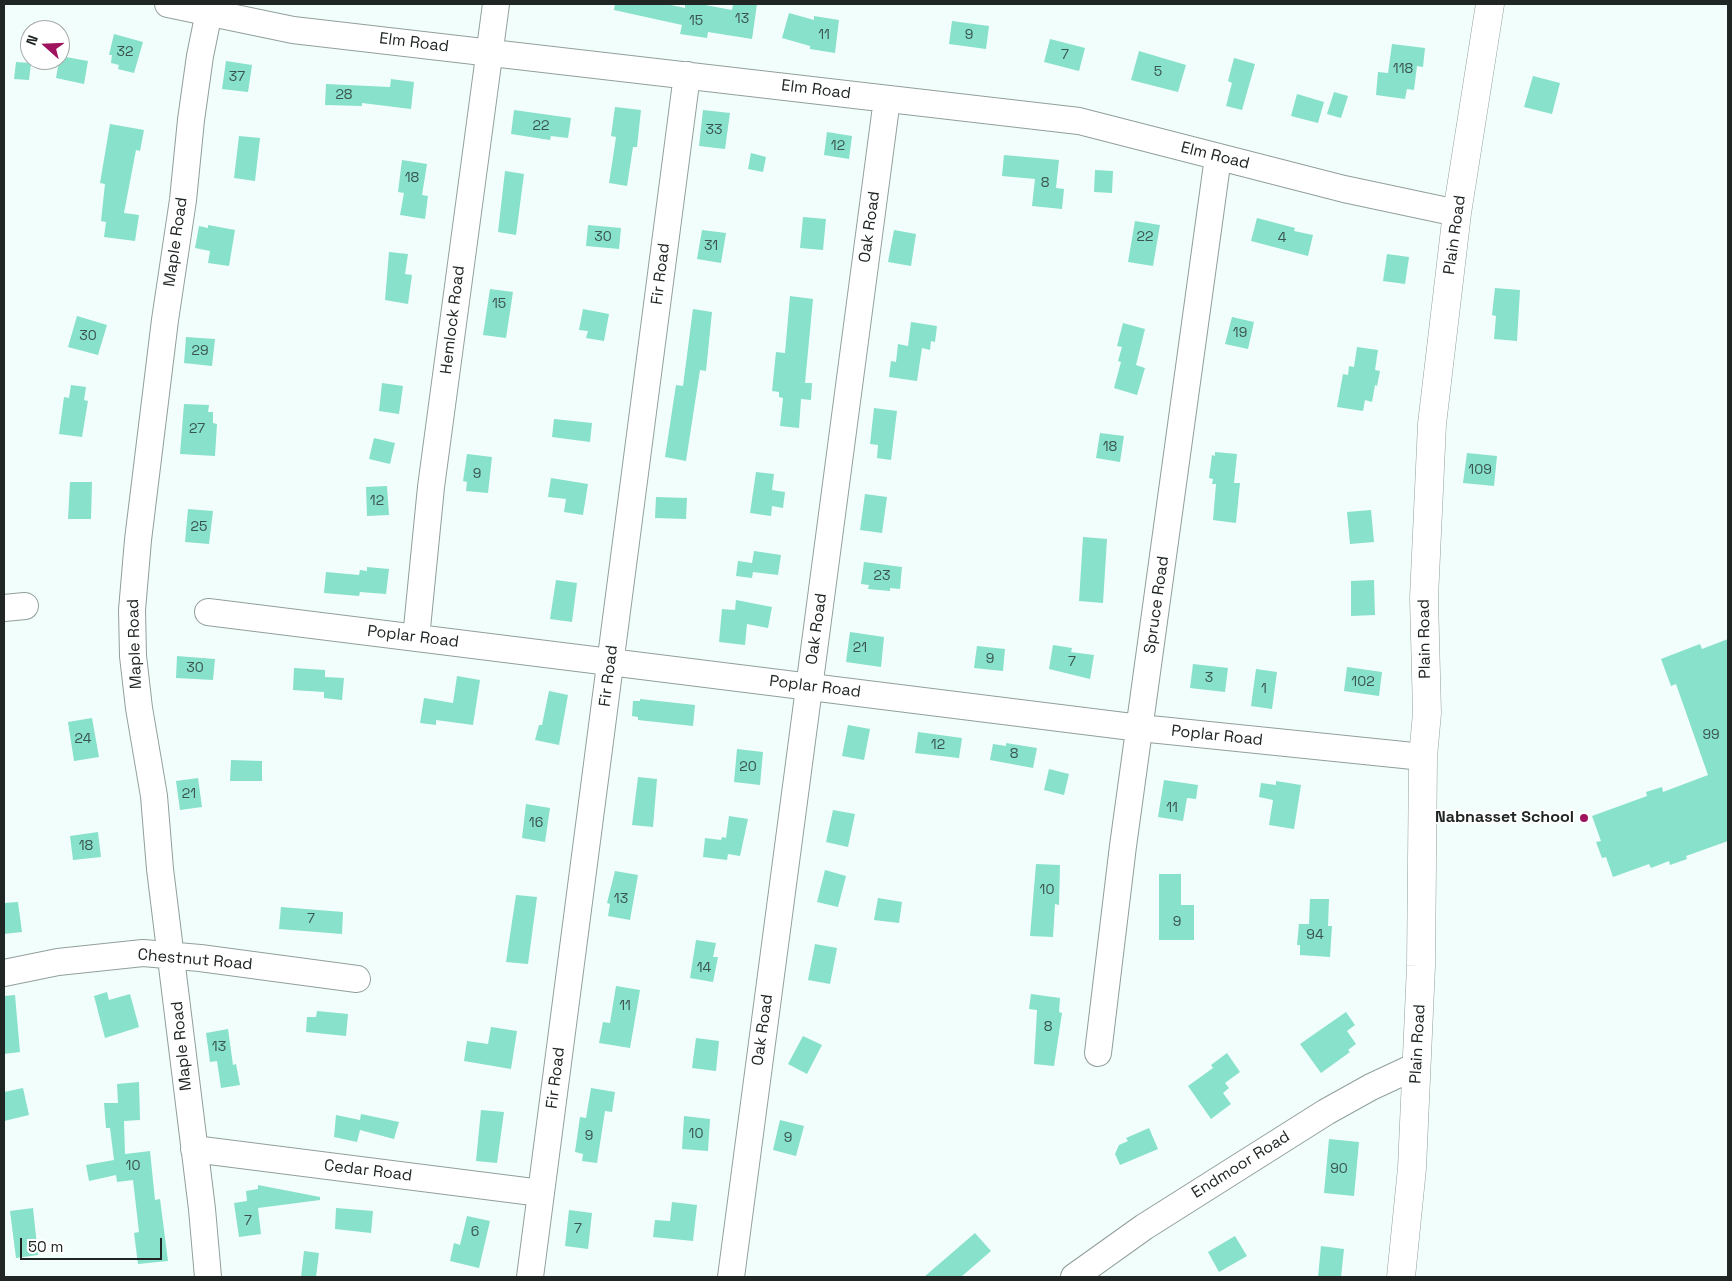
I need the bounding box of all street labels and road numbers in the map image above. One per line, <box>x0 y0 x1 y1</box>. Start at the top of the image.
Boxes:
street label: Elm Road <box>378 29 450 57</box>
street label: Elm Road <box>780 76 852 104</box>
street label: Elm Road <box>1179 138 1251 174</box>
street label: Oak Road <box>855 190 885 264</box>
street label: Plain Road <box>1440 194 1470 276</box>
street label: Maple Road <box>160 196 192 288</box>
street label: Fir Road <box>648 242 674 306</box>
street label: Hemlock Road <box>437 265 469 375</box>
street label: Spruce Road <box>1141 555 1173 655</box>
street label: Oak Road <box>802 592 832 666</box>
street label: Maple Road <box>124 599 146 689</box>
street label: Plain Road <box>1415 599 1435 679</box>
street label: Poplar Road <box>366 622 460 652</box>
street label: Fir Road <box>596 644 622 708</box>
street label: Poplar Road <box>768 672 862 702</box>
street label: Poplar Road <box>1170 722 1264 750</box>
street label: Chestnut Road <box>137 945 253 975</box>
street label: Oak Road <box>748 993 778 1067</box>
street label: Maple Road <box>168 1000 196 1092</box>
street label: Plain Road <box>1406 1004 1430 1084</box>
street label: Fir Road <box>543 1046 569 1110</box>
street label: Endmoor Road <box>1188 1127 1294 1203</box>
street label: Cedar Road <box>323 1156 413 1186</box>

